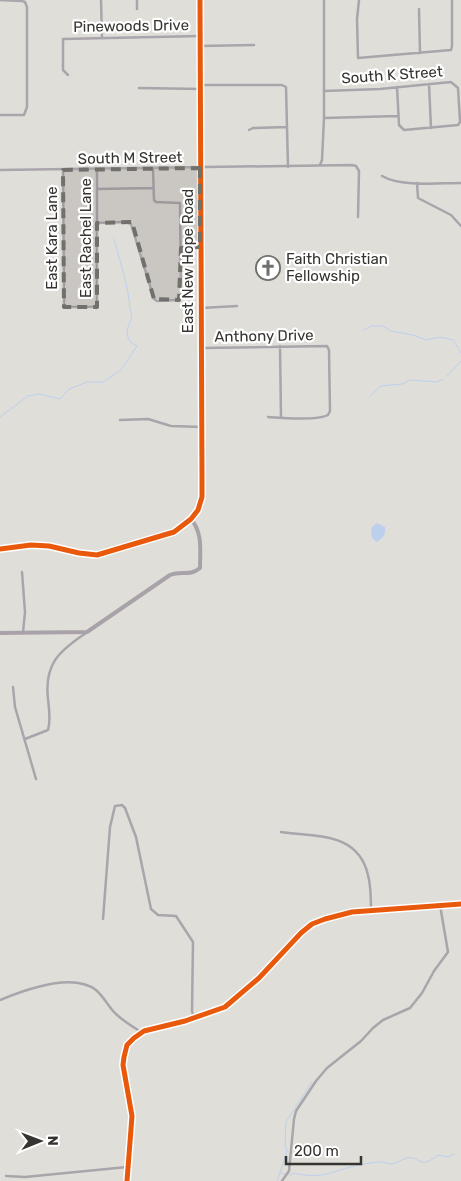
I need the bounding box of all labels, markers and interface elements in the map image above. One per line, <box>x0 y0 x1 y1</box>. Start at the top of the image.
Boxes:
street label: Pinewoods Drive <box>73 16 189 36</box>
street label: South K Street <box>341 62 443 88</box>
street label: South M Street <box>78 148 183 168</box>
street label: East Rachel Lane <box>77 178 95 298</box>
street label: East Kara Lane <box>43 186 61 290</box>
street label: East New Hope Road <box>179 189 197 333</box>
place label: Faith Christian Fellowship <box>286 250 388 285</box>
church icon: Faith Christian Fellowship <box>255 255 281 281</box>
street label: Anthony Drive <box>214 326 314 346</box>
north arrow <box>15 1116 65 1166</box>
scale bar <box>286 1134 361 1166</box>
text: N <box>44 1136 61 1146</box>
text: 200 m <box>294 1142 339 1160</box>

